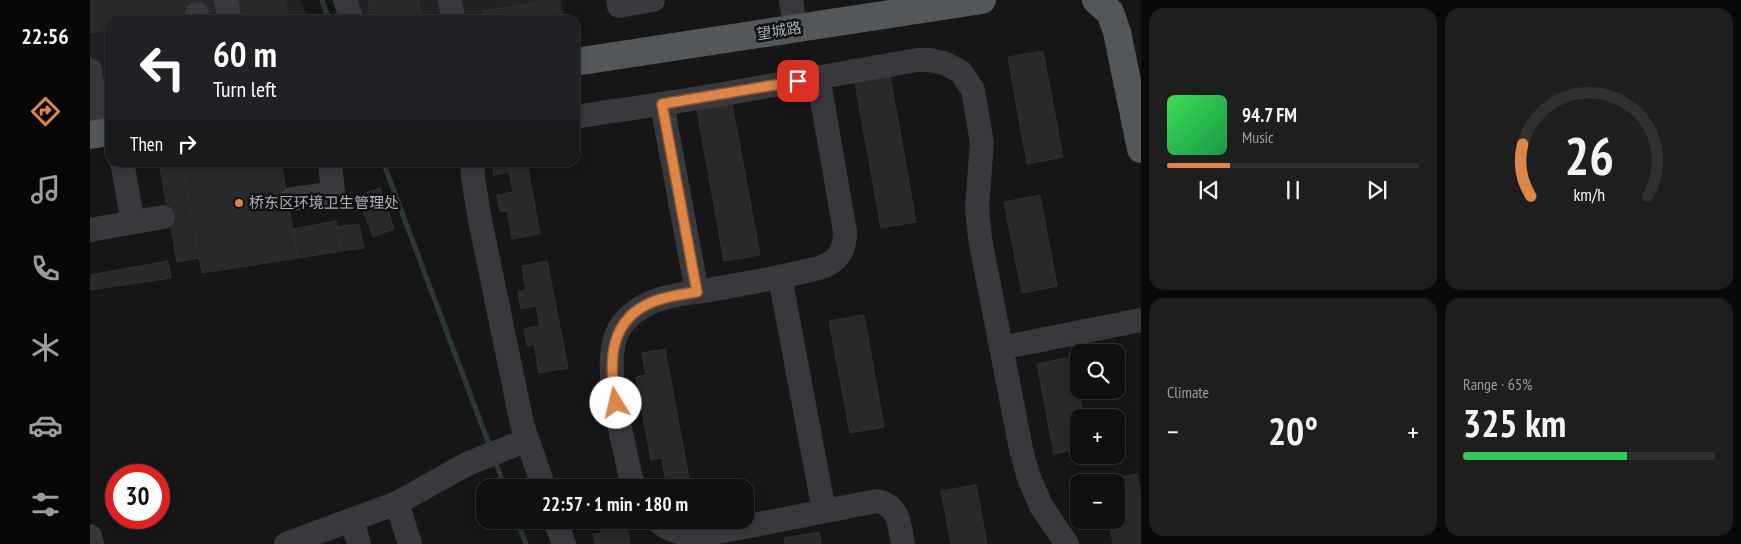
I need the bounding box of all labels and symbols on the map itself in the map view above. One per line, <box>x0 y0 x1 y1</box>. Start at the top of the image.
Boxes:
street label: 望城路 <box>755 18 803 43</box>
pin <box>777 60 819 102</box>
place label: 桥东区环境卫生管理处 <box>249 193 399 212</box>
marker: 桥东区环境卫生管理处 <box>233 197 245 209</box>
position arrow <box>589 376 641 428</box>
speed limit sign: 30 <box>105 464 170 529</box>

